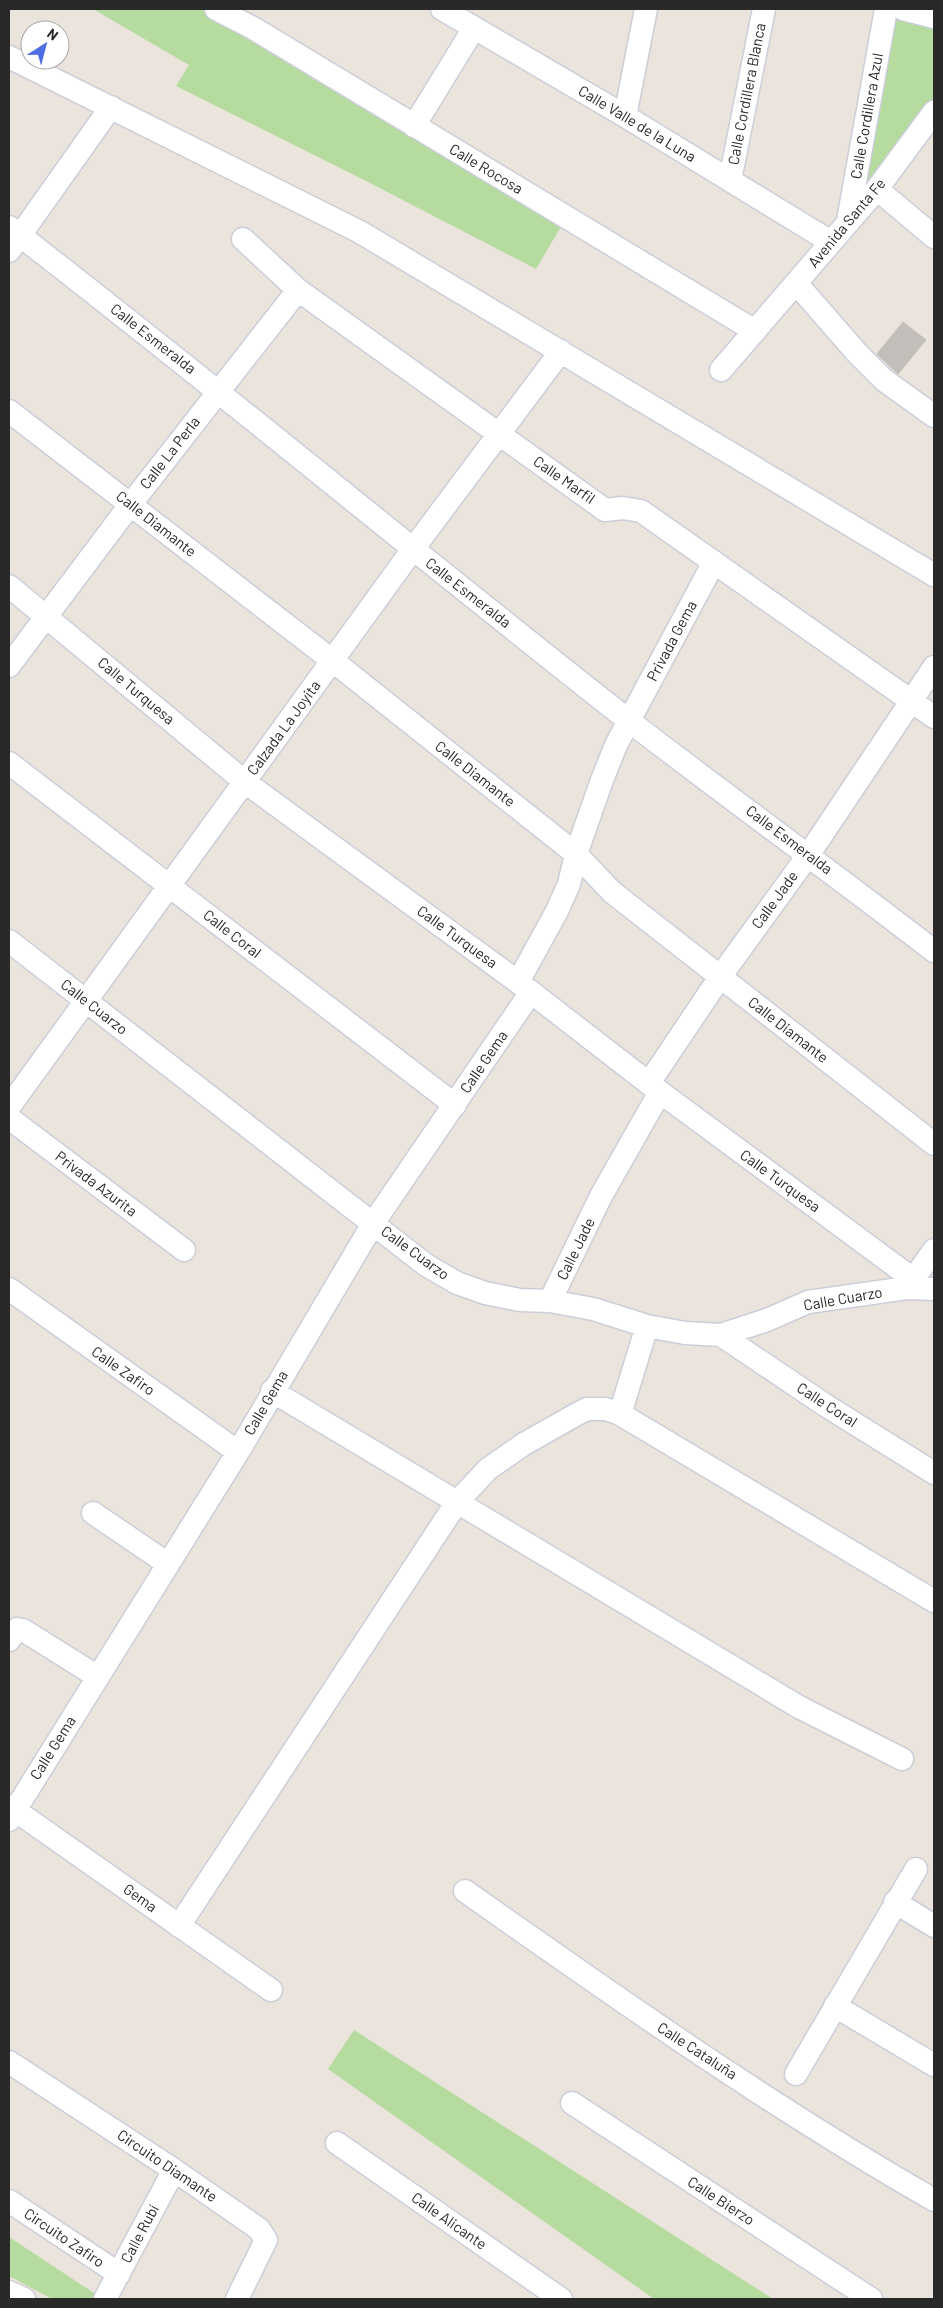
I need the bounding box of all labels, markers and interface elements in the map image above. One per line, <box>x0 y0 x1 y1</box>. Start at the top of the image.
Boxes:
north arrow <box>20 20 70 70</box>
street label: Calle Cordillera Blanca <box>723 21 769 166</box>
text: N <box>44 24 62 44</box>
street label: Calle Cordillera Azul <box>846 51 886 180</box>
street label: Calle Valle de la Luna <box>576 81 700 165</box>
street label: Calle Rocosa <box>446 139 527 197</box>
street label: Avenida Santa Fe <box>804 174 889 271</box>
street label: Calle Esmeralda <box>107 299 200 377</box>
street label: Calle La Perla <box>135 413 203 492</box>
street label: Calle Marfil <box>530 451 599 507</box>
street label: Calle Diamante <box>113 486 200 560</box>
street label: Calle Esmeralda <box>422 553 515 631</box>
street label: Privada Gema <box>642 597 700 684</box>
street label: Calle Turquesa <box>95 653 179 728</box>
street label: Calzada La Joyita <box>243 676 324 778</box>
street label: Calle Diamante <box>432 736 519 810</box>
street label: Calle Esmeralda <box>743 801 836 878</box>
street label: Calle Jade <box>747 867 801 932</box>
street label: Calle Turquesa <box>414 901 501 971</box>
street label: Calle Coral <box>200 905 265 961</box>
street label: Calle Cuarzo <box>58 975 132 1038</box>
street label: Calle Diamante <box>745 992 832 1066</box>
street label: Calle Gema <box>456 1027 511 1096</box>
street label: Calle Turquesa <box>737 1145 824 1215</box>
street label: Privada Azurita <box>52 1147 141 1220</box>
street label: Calle Jade <box>552 1214 598 1283</box>
street label: Calle Cuarzo <box>378 1221 453 1283</box>
street label: Calle Cuarzo <box>802 1282 884 1314</box>
street label: Calle Zafiro <box>88 1342 159 1399</box>
street label: Calle Gema <box>239 1367 291 1438</box>
street label: Calle Coral <box>794 1378 861 1430</box>
street label: Calle Gema <box>25 1712 79 1783</box>
street label: Gema <box>120 1879 161 1915</box>
street label: Calle Cataluña <box>654 2018 741 2083</box>
street label: Circuito Diamante <box>114 2125 221 2205</box>
street label: Calle Bierzo <box>685 2172 758 2228</box>
street label: Calle Alicante <box>408 2188 491 2253</box>
street label: Calle Rubí <box>116 2201 162 2266</box>
street label: Circuito Zafiro <box>21 2204 108 2271</box>

